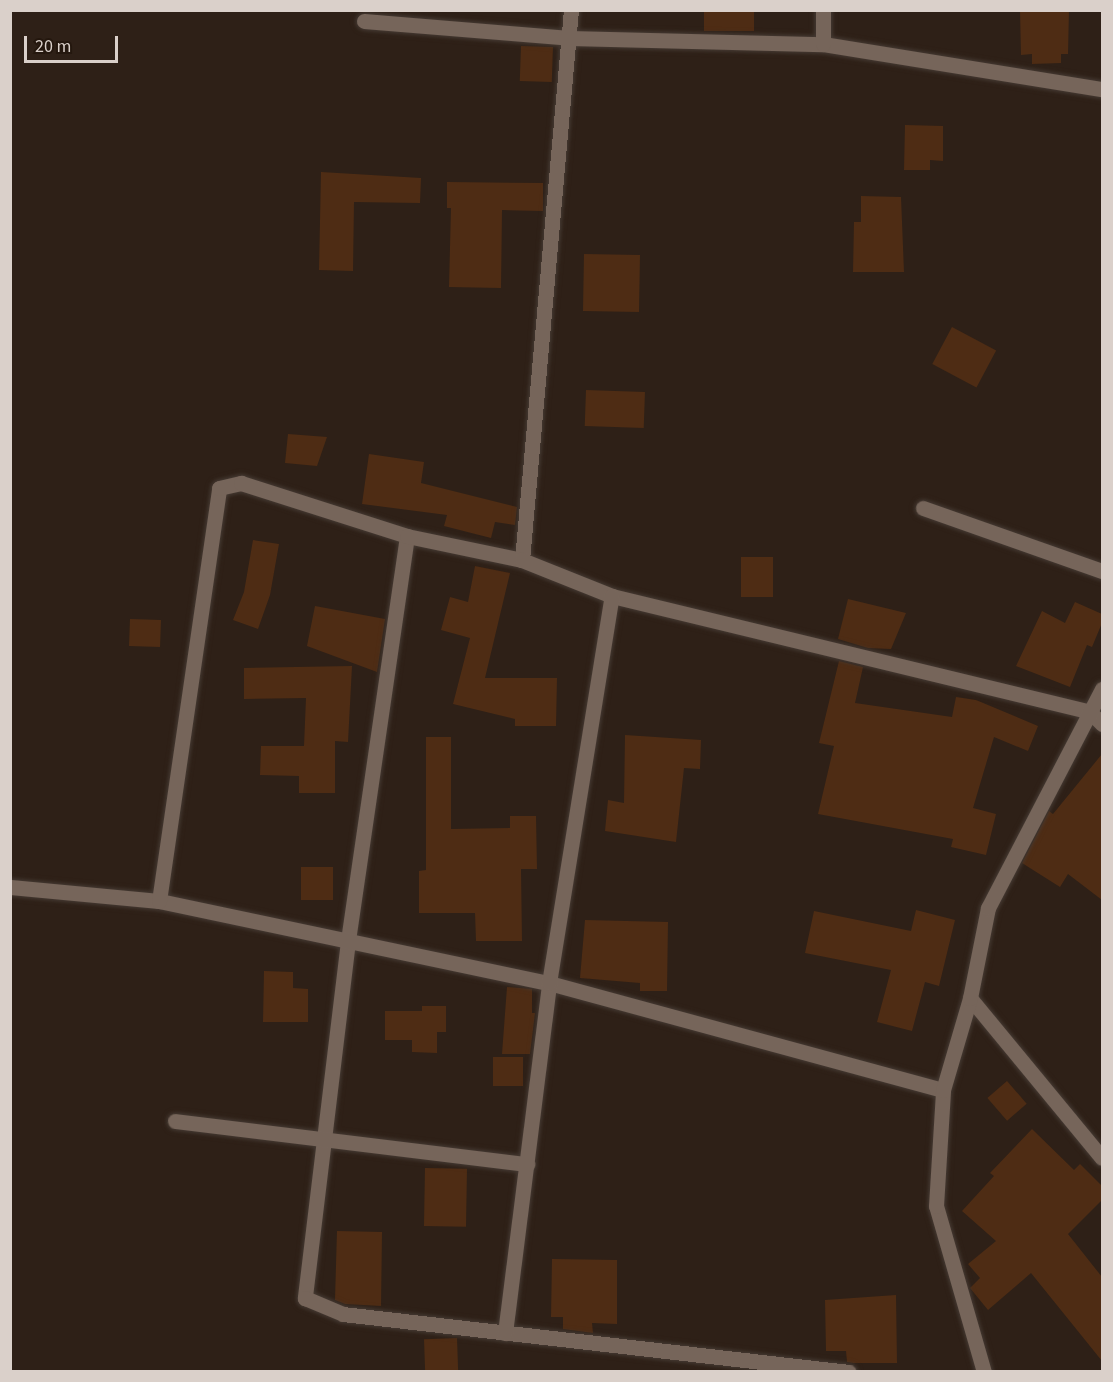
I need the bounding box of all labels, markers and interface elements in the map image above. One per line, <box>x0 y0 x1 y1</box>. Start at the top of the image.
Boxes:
scale bar <box>27 24 122 62</box>
text: 20 m <box>35 34 71 59</box>

